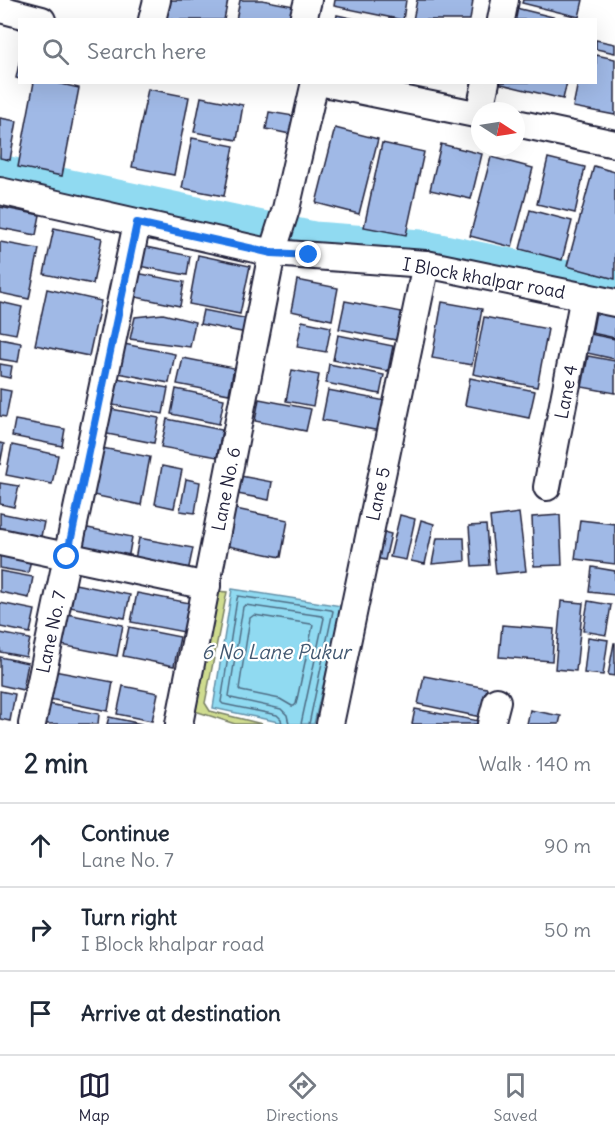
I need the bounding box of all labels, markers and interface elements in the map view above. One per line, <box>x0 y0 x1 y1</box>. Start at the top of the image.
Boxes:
search box <box>18 18 597 84</box>
icon: search <box>39 35 72 68</box>
text: Search here <box>87 37 206 65</box>
north arrow <box>471 102 525 156</box>
route end <box>295 241 321 267</box>
street label: I Block khalpar road <box>401 252 568 304</box>
street label: Lane 4 <box>549 363 583 421</box>
street label: Lane No. 6 <box>207 445 245 533</box>
street label: Lane 5 <box>361 465 395 523</box>
route start <box>53 543 79 569</box>
street label: Lane No. 7 <box>31 589 71 675</box>
water label: 6 No Lane Pukur <box>202 639 353 664</box>
text: 2 min <box>24 747 88 780</box>
text: Walk · 140 m <box>478 751 591 776</box>
text: Continue <box>81 819 170 847</box>
icon: ahead <box>24 829 57 862</box>
text: 90 m <box>544 833 591 858</box>
text: Lane No. 7 <box>81 847 174 872</box>
text: Turn right <box>81 903 177 931</box>
icon: right <box>24 913 57 946</box>
text: 50 m <box>544 917 591 942</box>
text: I Block khalpar road <box>81 931 264 956</box>
icon: arrive <box>24 997 57 1030</box>
text: Arrive at destination <box>81 999 281 1027</box>
tab: Map <box>78 1069 111 1125</box>
tab: Directions <box>266 1069 338 1125</box>
tab: Saved <box>494 1069 537 1125</box>

